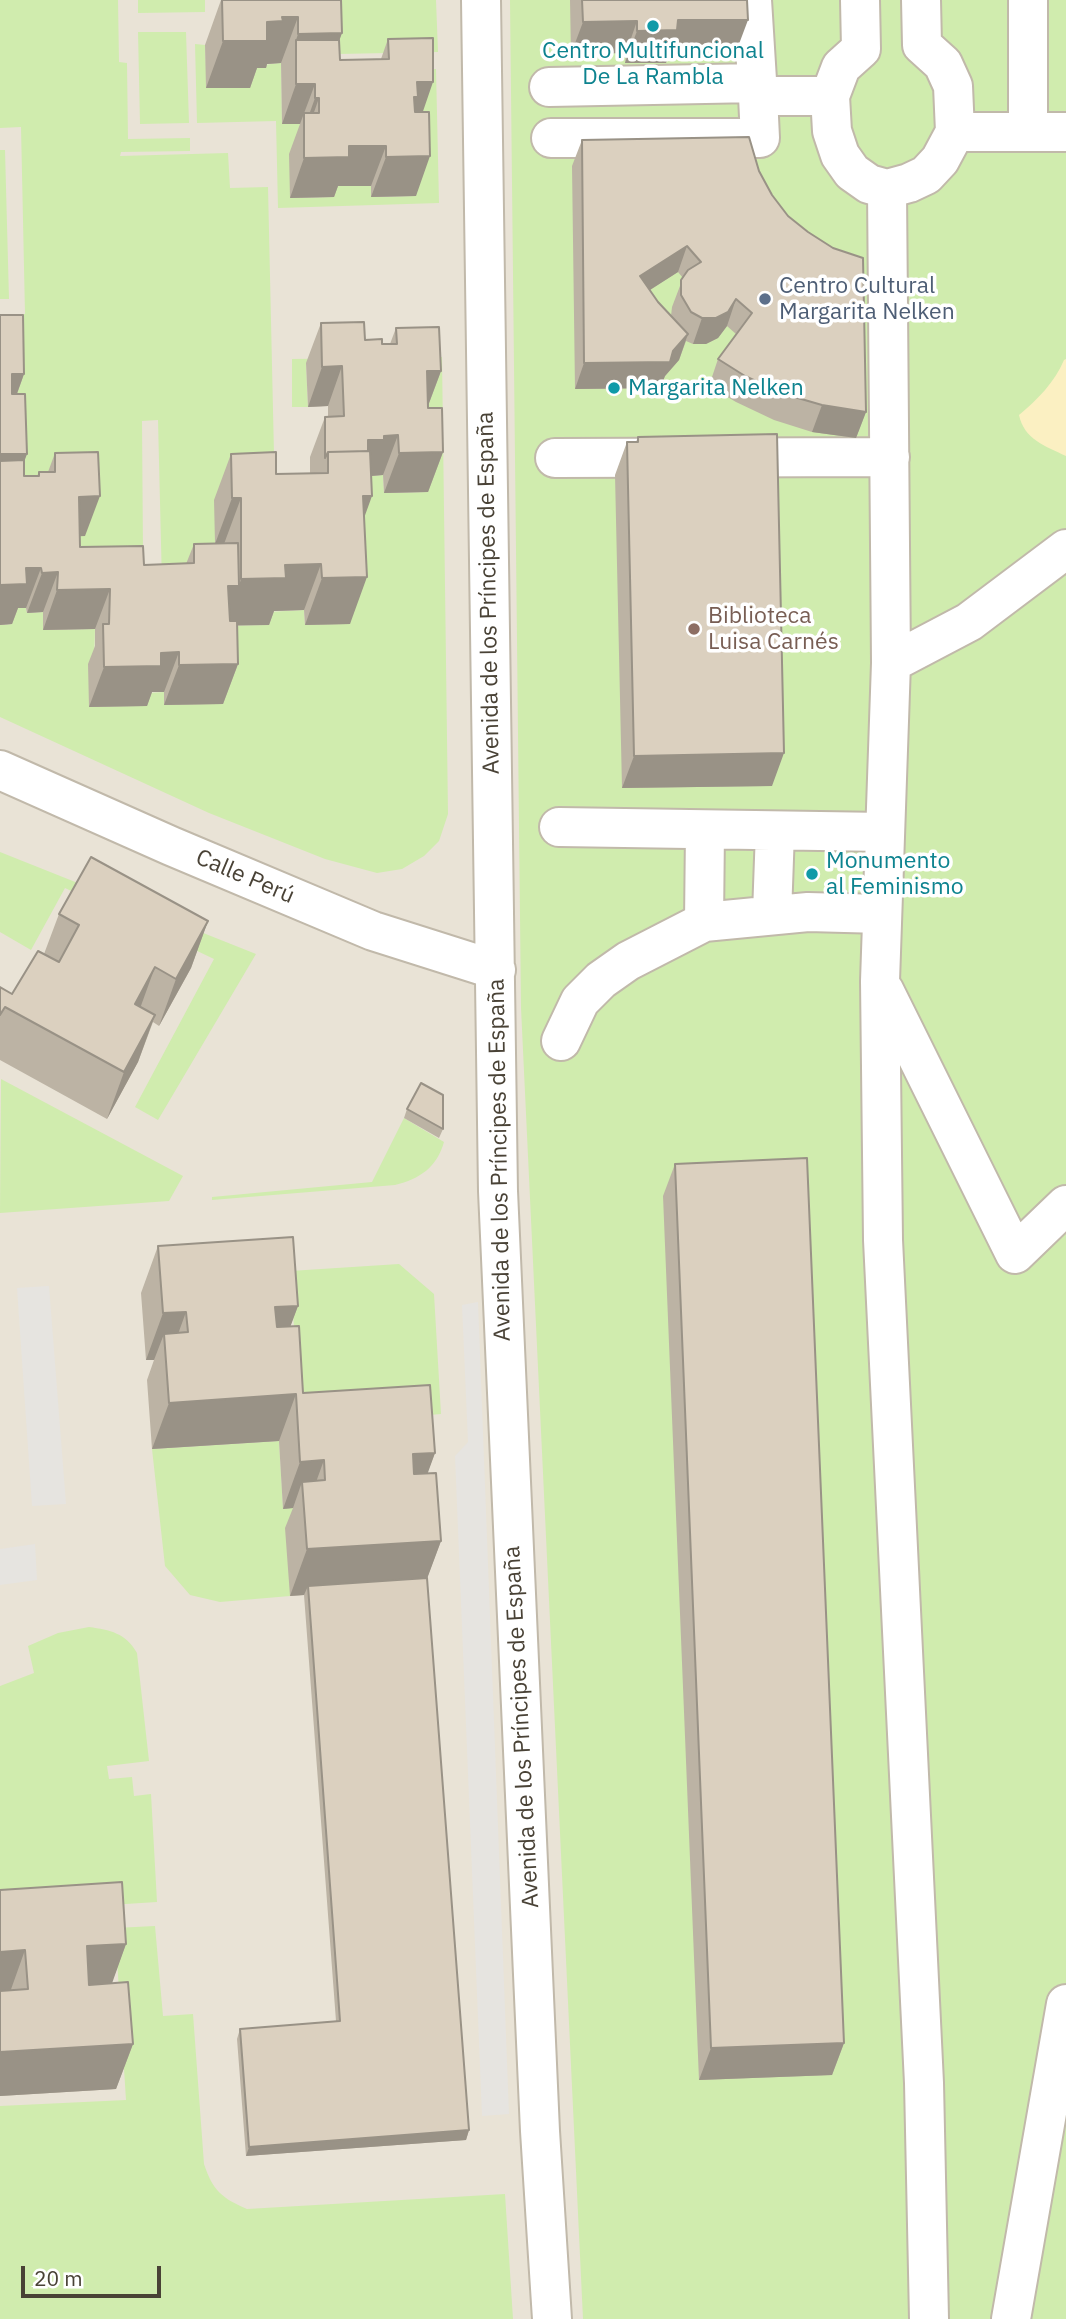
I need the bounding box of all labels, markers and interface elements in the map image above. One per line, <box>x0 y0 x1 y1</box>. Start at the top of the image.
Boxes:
marker: Centro Multifuncional De La Rambla <box>645 18 661 34</box>
place label: Centro Multifuncional De La Rambla <box>542 37 764 91</box>
place label: Centro Cultural Margarita Nelken <box>779 272 955 326</box>
marker: Centro Cultural Margarita Nelken <box>757 291 773 307</box>
place label: Margarita Nelken <box>628 374 804 402</box>
marker: Margarita Nelken <box>606 380 622 396</box>
street label: Avenida de los Príncipes de España <box>472 411 506 775</box>
place label: Biblioteca Luisa Carnés <box>708 602 839 656</box>
marker: Biblioteca Luisa Carnés <box>686 621 702 637</box>
street label: Calle Perú <box>191 844 299 910</box>
place label: Monumento al Feminismo <box>826 847 964 901</box>
marker: Monumento al Feminismo <box>804 866 820 882</box>
street label: Avenida de los Príncipes de España <box>483 978 517 1342</box>
street label: Avenida de los Príncipes de España <box>499 1545 545 1909</box>
scale bar <box>24 2252 164 2296</box>
text: 20 m <box>34 2264 83 2292</box>

